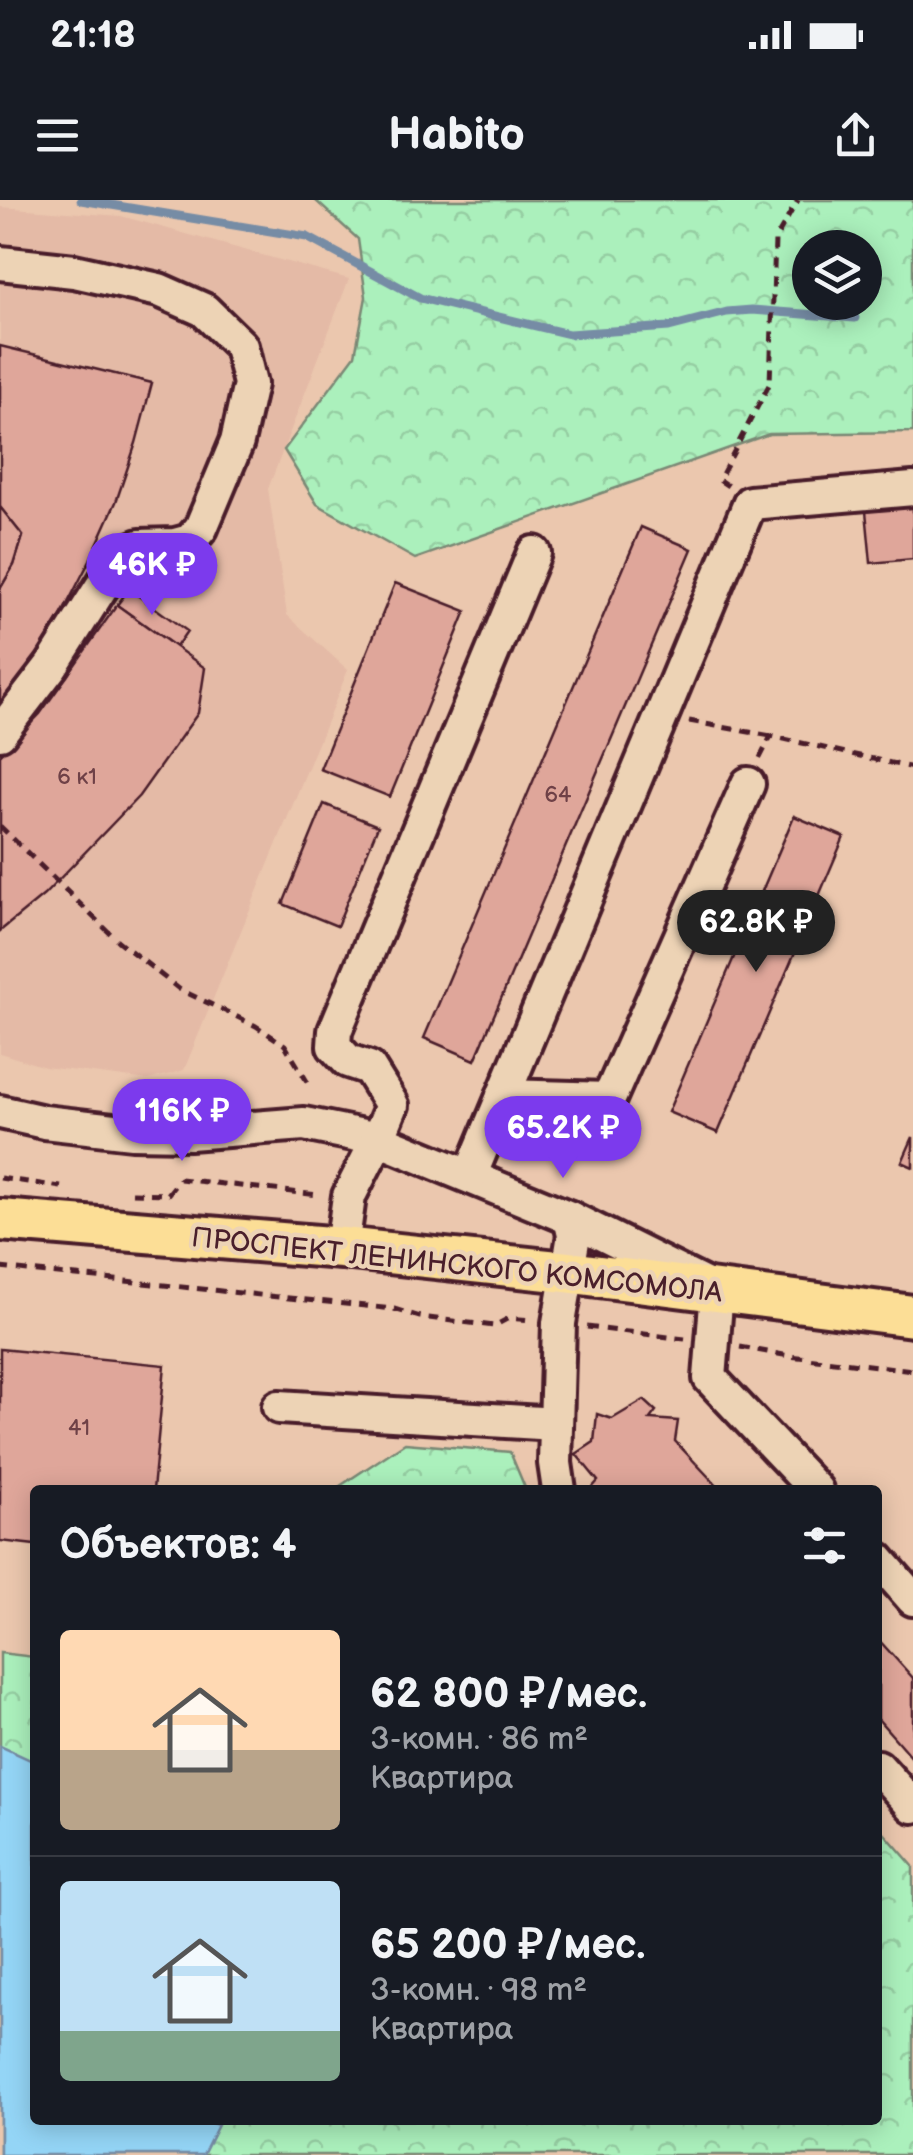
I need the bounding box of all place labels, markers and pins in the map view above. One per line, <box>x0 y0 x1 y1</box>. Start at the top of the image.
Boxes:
pin: 46K ₽ <box>82 533 222 618</box>
pin: 62.8K ₽ <box>664 890 848 975</box>
pin: 116K ₽ <box>101 1079 263 1164</box>
pin: 65.2K ₽ <box>471 1096 655 1181</box>

